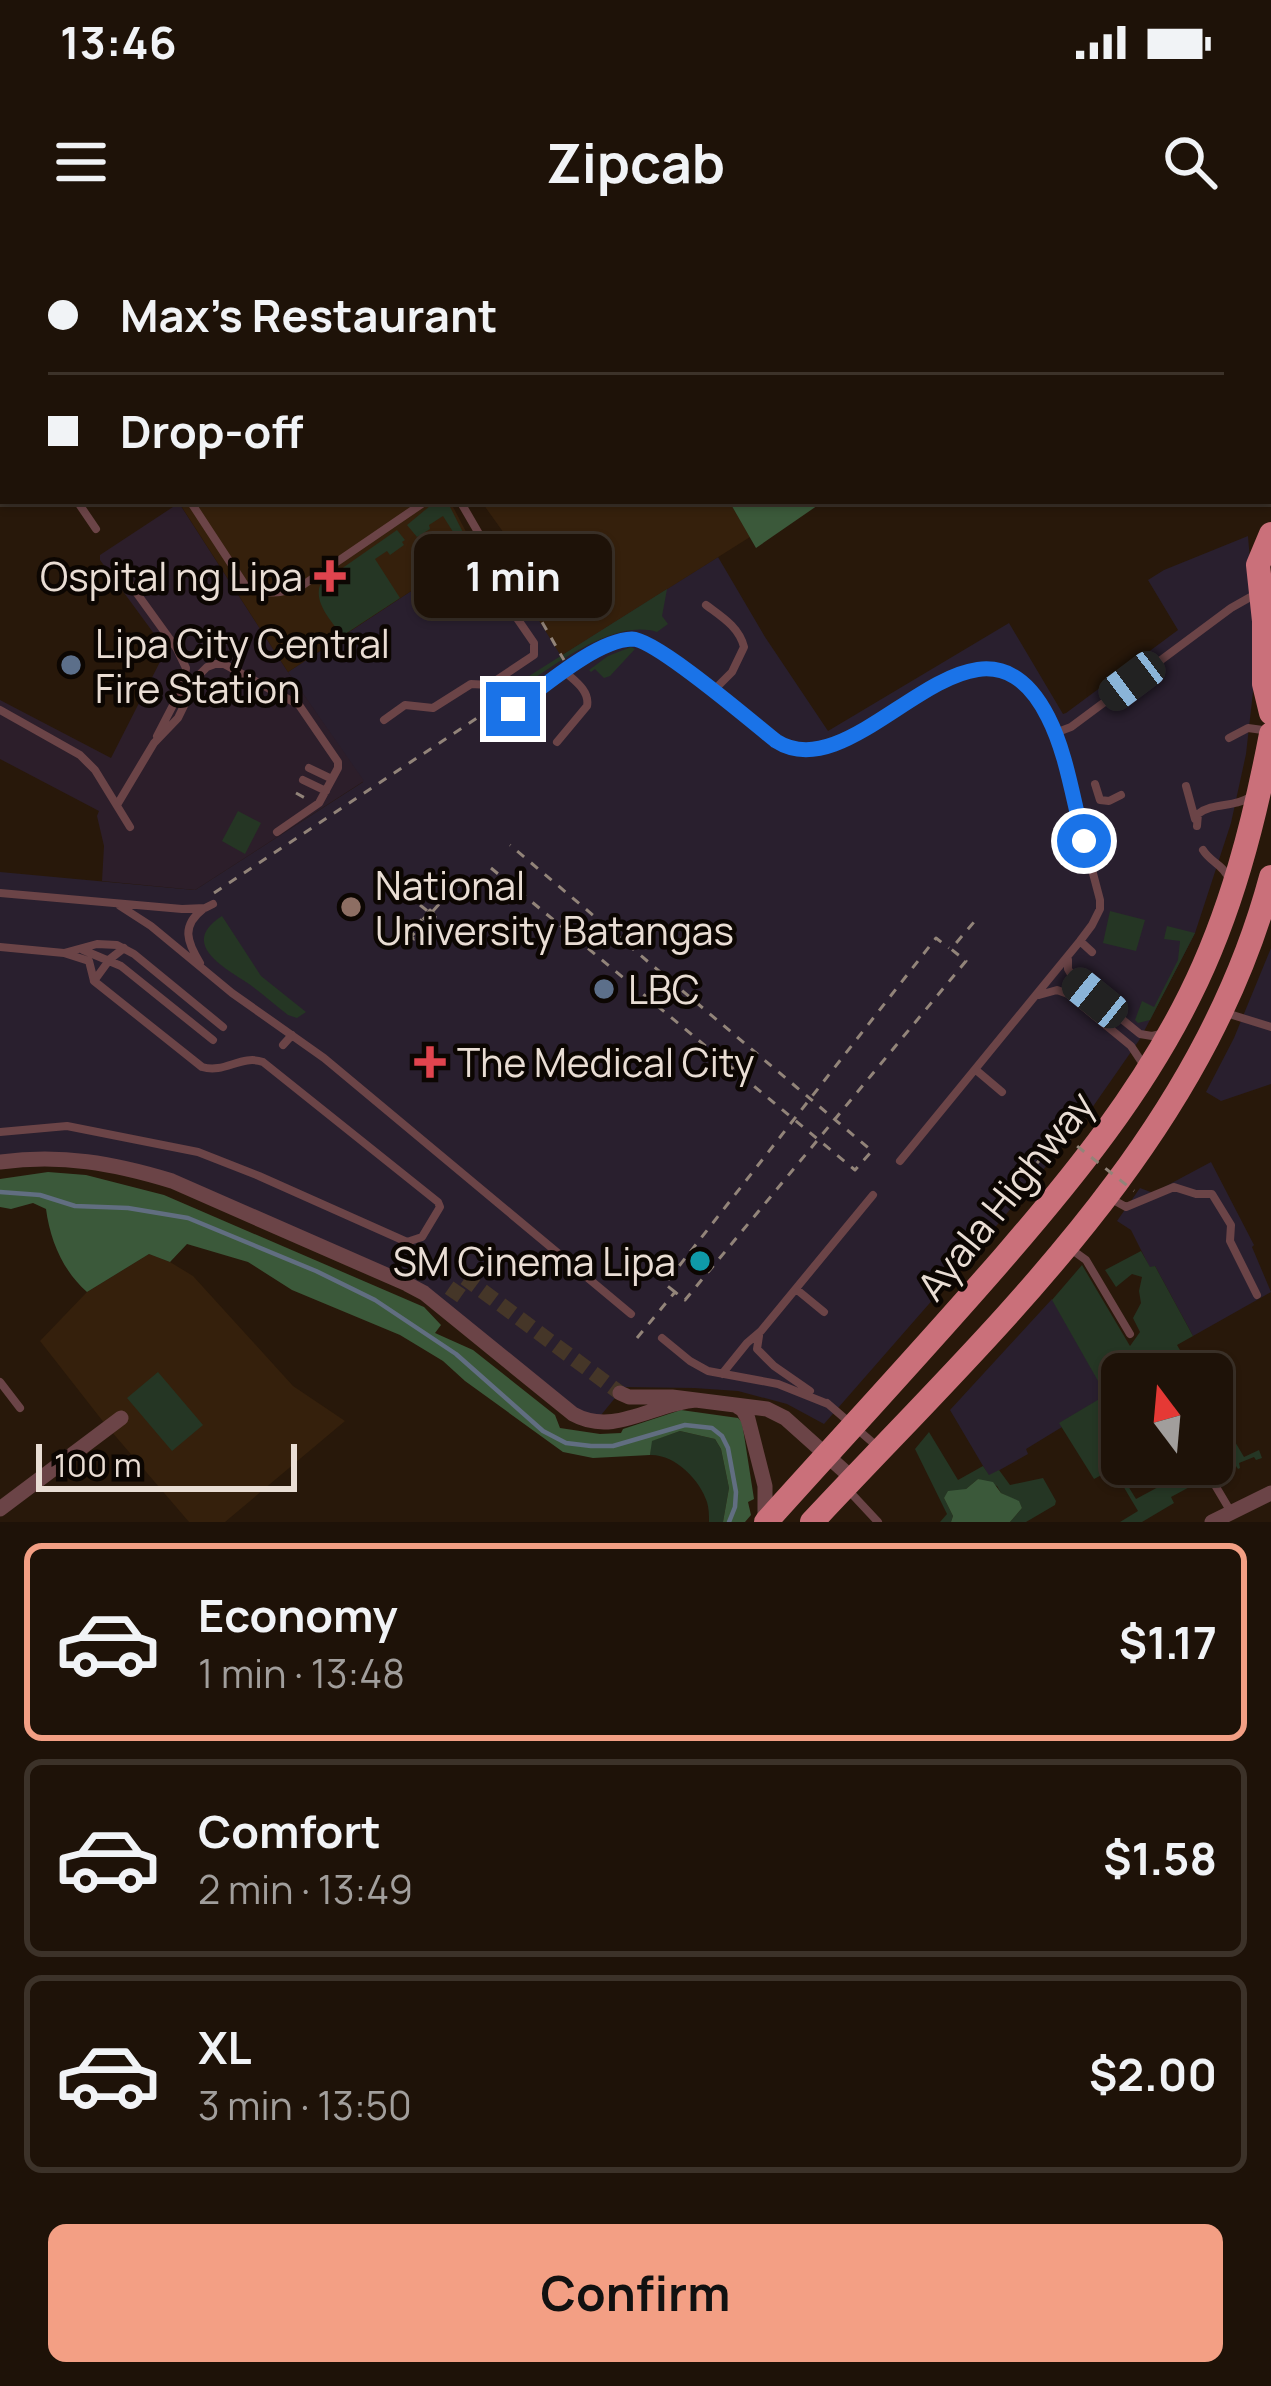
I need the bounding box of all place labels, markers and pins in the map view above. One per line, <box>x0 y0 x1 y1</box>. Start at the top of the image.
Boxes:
place label: Ospital ng Lipa <box>40 549 303 603</box>
marker: Ospital ng Lipa <box>314 560 346 592</box>
place label: Lipa City Central Fire Station <box>95 616 390 715</box>
marker: Lipa City Central Fire Station <box>58 652 84 678</box>
place label: National University Batangas <box>375 858 734 957</box>
marker: National University Batangas <box>338 894 364 920</box>
place label: LBC <box>628 962 700 1016</box>
marker: LBC <box>591 976 617 1002</box>
place label: The Medical City <box>457 1035 754 1089</box>
marker: The Medical City <box>414 1046 446 1078</box>
place label: SM Cinema Lipa <box>393 1234 676 1288</box>
marker: SM Cinema Lipa <box>687 1248 713 1274</box>

